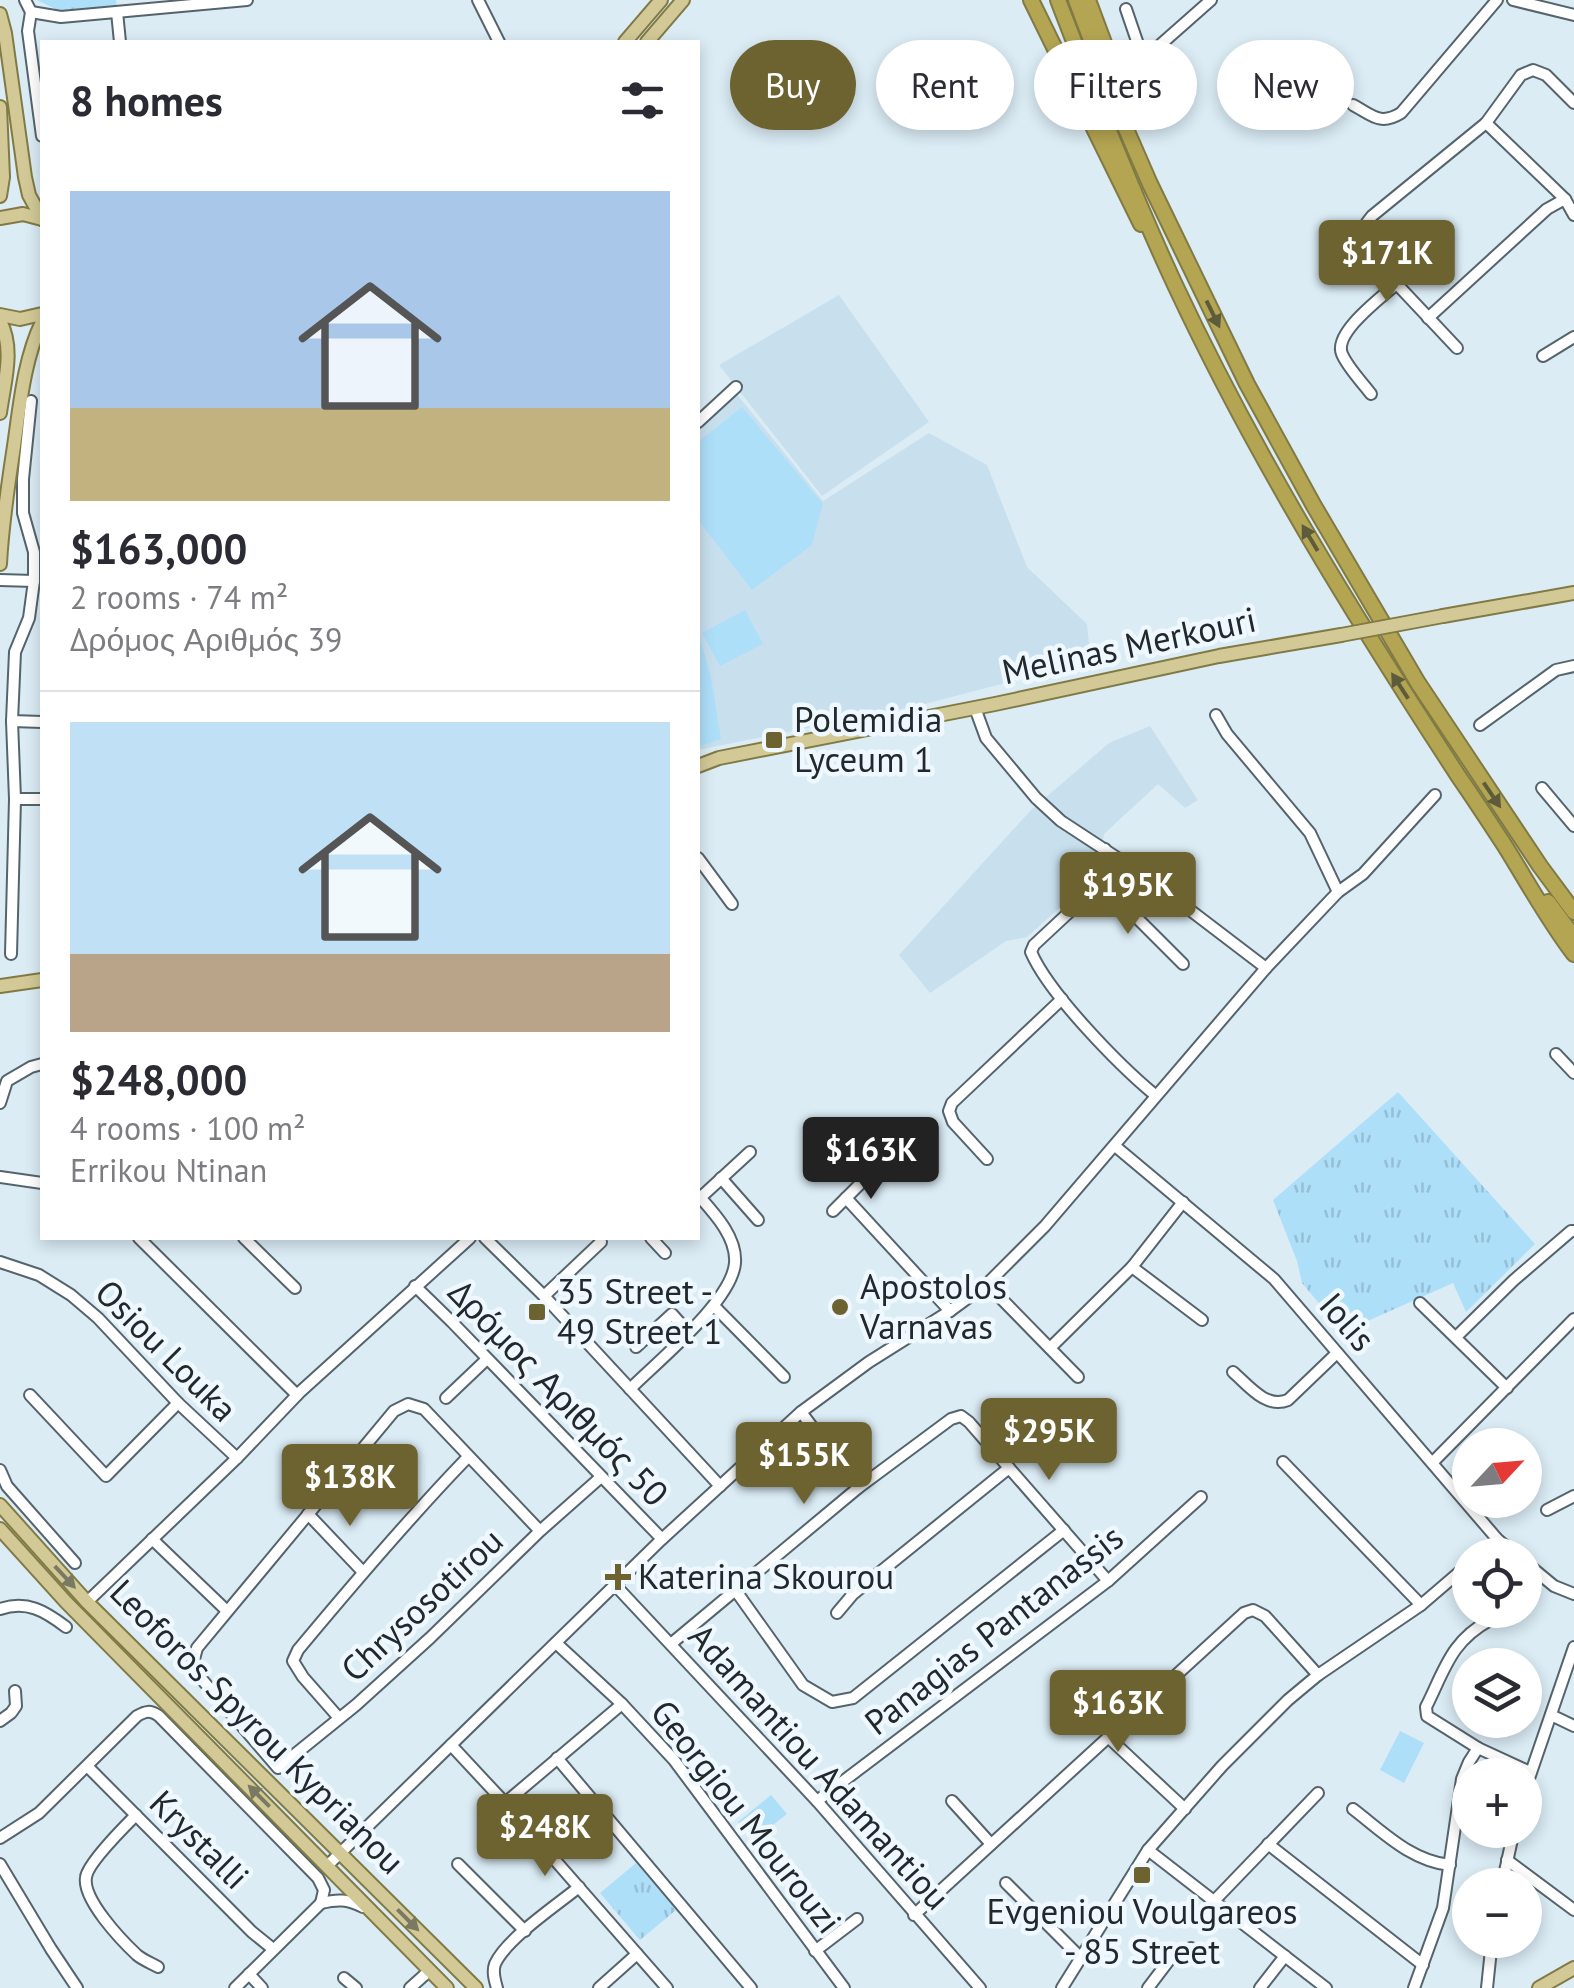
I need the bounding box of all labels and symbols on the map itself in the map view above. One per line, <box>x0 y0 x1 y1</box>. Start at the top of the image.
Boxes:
pin: $171K <box>1317 220 1457 305</box>
one-way arrow <box>1204 300 1221 329</box>
one-way arrow <box>1301 525 1320 552</box>
street label: Melinas Merkouri <box>998 596 1260 694</box>
one-way arrow <box>1392 672 1410 700</box>
place label: Polemidia Lyceum 1 <box>794 696 942 782</box>
marker: Polemidia Lyceum 1 <box>763 729 785 751</box>
one-way arrow <box>1482 781 1501 808</box>
pin: $195K <box>1058 852 1198 937</box>
pin: $163K <box>801 1117 941 1202</box>
place label: Apostolos Varnavas <box>859 1263 1007 1349</box>
place label: 35 Street - 49 Street 1 <box>557 1268 722 1354</box>
street label: Osiou Louka <box>86 1269 248 1431</box>
street label: Δρόμος Αριθμός 50 <box>439 1269 679 1515</box>
street label: Iolis <box>1310 1282 1386 1360</box>
marker: Apostolos Varnavas <box>829 1296 851 1318</box>
marker: 35 Street - 49 Street 1 <box>526 1301 548 1323</box>
pin: $295K <box>979 1398 1119 1483</box>
pin: $155K <box>734 1422 874 1507</box>
north arrow <box>1452 1428 1542 1518</box>
pin: $138K <box>280 1444 420 1529</box>
street label: Panagias Pantanassis <box>855 1514 1132 1745</box>
street label: Chrysosotirou <box>331 1518 512 1691</box>
place label: Katerina Skourou <box>638 1553 894 1599</box>
one-way arrow <box>53 1565 76 1589</box>
marker: Katerina Skourou <box>607 1566 629 1588</box>
street label: Leoforos Spyrou Kyprianou <box>101 1569 415 1883</box>
street label: Adamantiou Adamantiou <box>679 1614 960 1919</box>
pin: $163K <box>1048 1670 1188 1755</box>
street label: Georgiou Mourouzi <box>641 1690 852 1943</box>
street label: Krystalli <box>140 1780 259 1899</box>
one-way arrow <box>247 1785 271 1809</box>
pin: $248K <box>475 1794 615 1879</box>
marker: Evgeniou Voulgareos - 85 Street <box>1131 1864 1153 1886</box>
place label: Evgeniou Voulgareos - 85 Street <box>987 1888 1297 1974</box>
one-way arrow <box>395 1907 419 1931</box>

